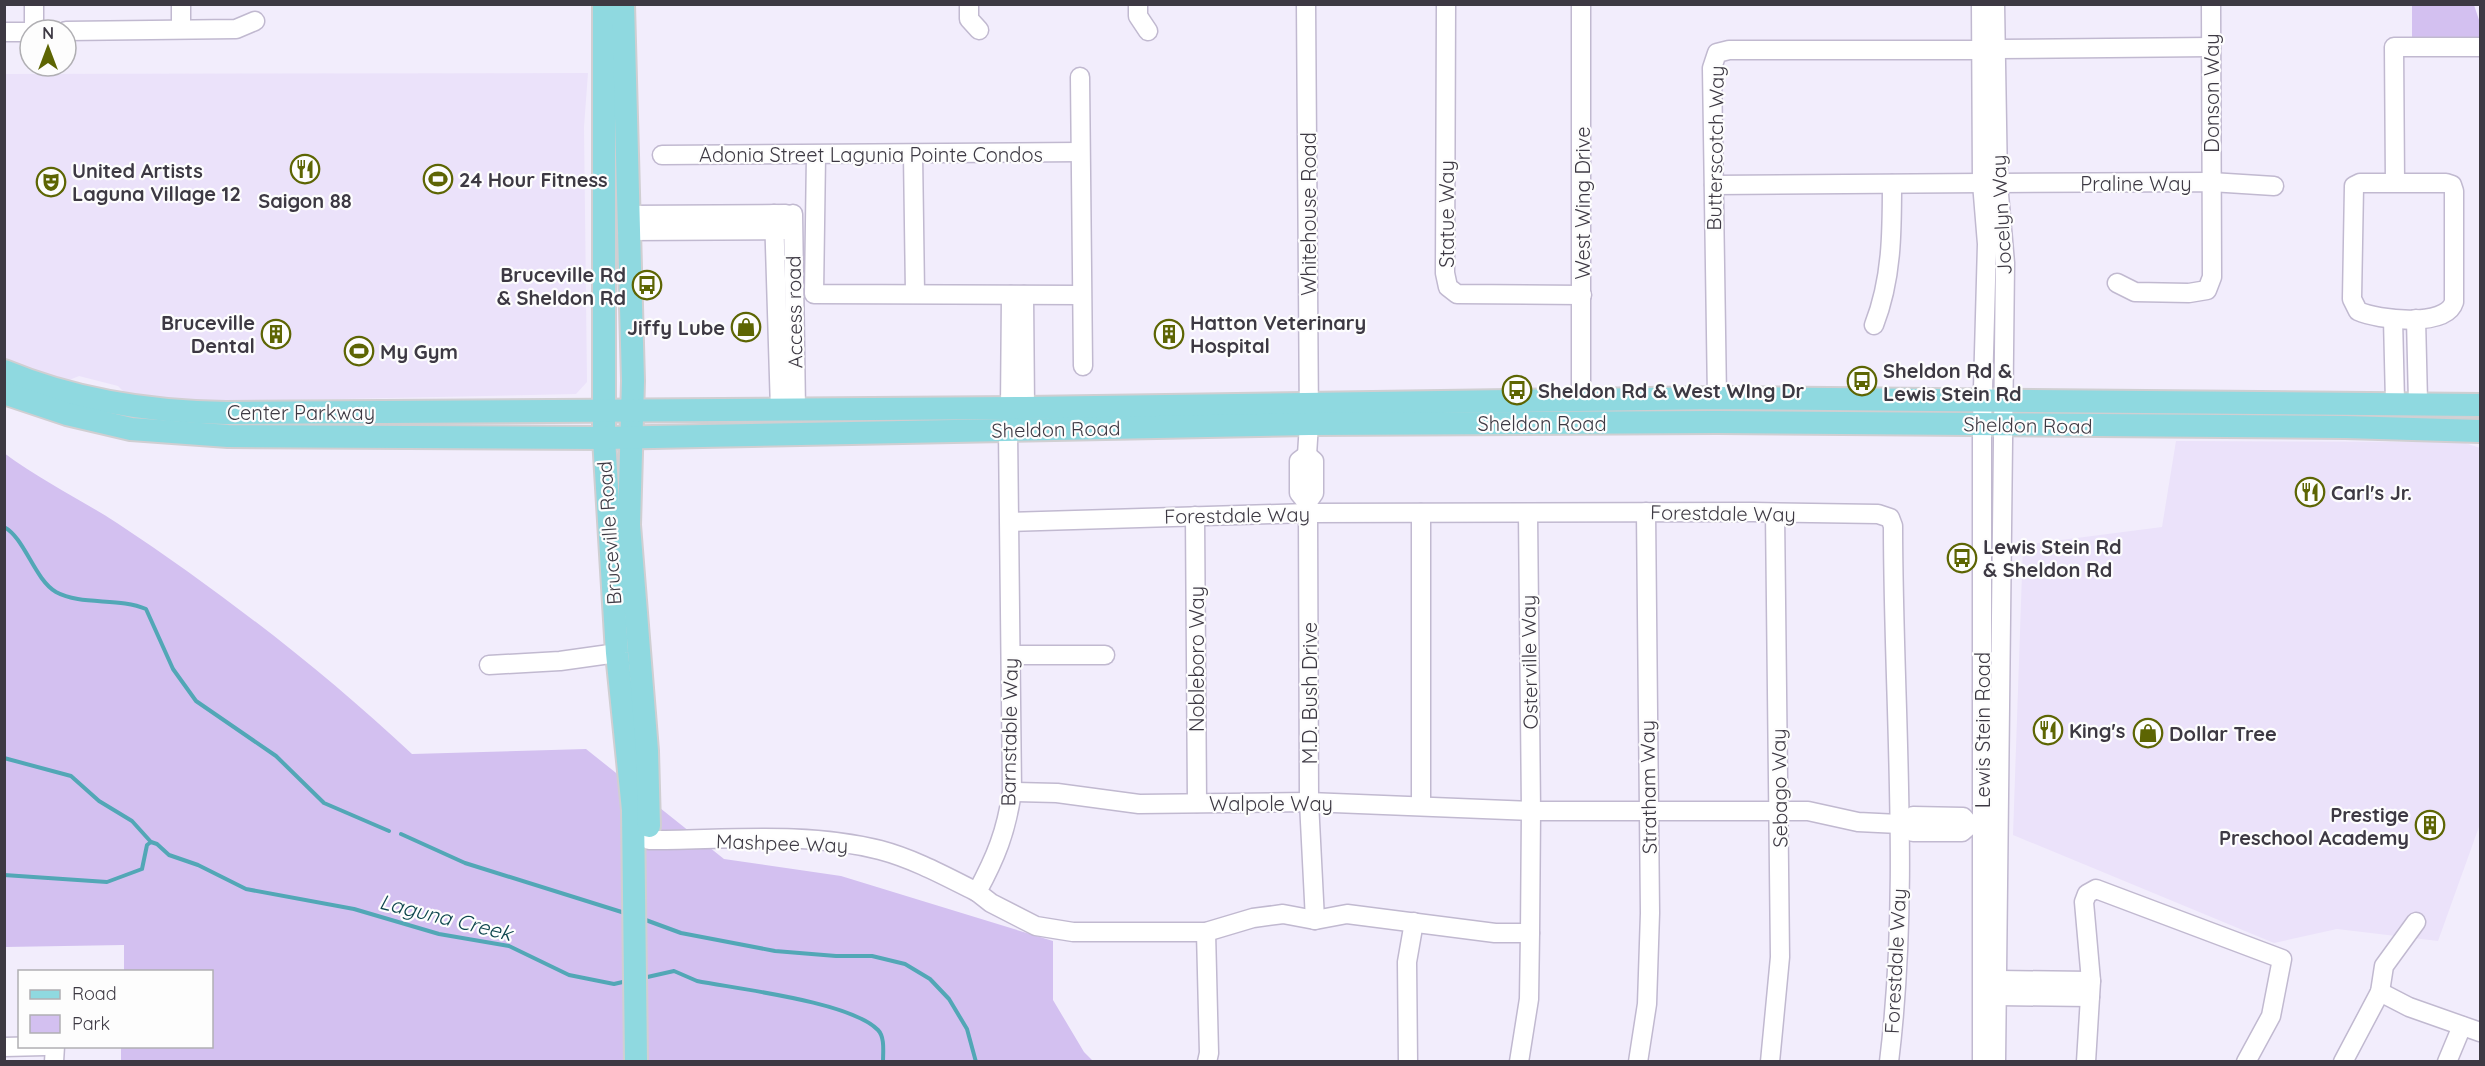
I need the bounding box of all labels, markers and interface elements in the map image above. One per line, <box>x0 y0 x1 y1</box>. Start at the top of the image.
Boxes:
north arrow <box>18 18 78 78</box>
text: N <box>42 23 54 43</box>
street label: Donson Way <box>2199 33 2224 153</box>
street label: Butterscotch Way <box>1701 65 1729 231</box>
street label: West Wing Drive <box>1570 126 1595 280</box>
street label: Whitehouse Road <box>1296 132 1321 296</box>
street label: Adonia Street Lagunia Pointe Condos <box>699 142 1043 167</box>
restaurant icon: Saigon 88 <box>289 153 321 185</box>
street label: Jocelyn Way <box>1985 154 2017 276</box>
place label: United Artists Laguna Village 12 <box>72 158 241 206</box>
street label: Statue Way <box>1434 160 1459 268</box>
sports icon: 24 Hour Fitness <box>422 163 454 195</box>
theatre icon: United Artists Laguna Village 12 <box>35 166 67 198</box>
place label: 24 Hour Fitness <box>459 167 608 192</box>
street label: Praline Way <box>2080 171 2192 196</box>
place label: Saigon 88 <box>258 188 352 213</box>
street label: Access road <box>781 255 807 369</box>
place label: Bruceville Rd & Sheldon Rd <box>497 262 626 310</box>
bus stop icon: Bruceville Rd & Sheldon Rd <box>631 269 663 301</box>
place label: Bruceville Dental <box>161 310 255 358</box>
place label: Hatton Veterinary Hospital <box>1190 310 1366 358</box>
shop icon: Jiffy Lube <box>730 311 762 343</box>
place label: Jiffy Lube <box>627 315 725 340</box>
building icon: Bruceville Dental <box>260 318 292 350</box>
building icon: Hatton Veterinary Hospital <box>1153 318 1185 350</box>
sports icon: My Gym <box>343 335 375 367</box>
place label: My Gym <box>380 339 458 364</box>
place label: Sheldon Rd & Lewis Stein Rd <box>1883 358 2022 406</box>
bus stop icon: Sheldon Rd & Lewis Stein Rd <box>1846 365 1878 397</box>
bus stop icon: Sheldon Rd & West WIng Dr <box>1501 374 1533 406</box>
place label: Sheldon Rd & West WIng Dr <box>1538 378 1805 403</box>
street label: Center Parkway <box>227 400 375 425</box>
street label: Sheldon Road <box>1477 411 1607 436</box>
street label: Sheldon Road <box>1963 411 2093 439</box>
street label: Sheldon Road <box>991 415 1121 443</box>
street label: Bruceville Road <box>592 460 626 606</box>
restaurant icon: Carl's Jr. <box>2294 476 2326 508</box>
place label: Carl's Jr. <box>2331 480 2412 505</box>
street label: Forestdale Way <box>1650 499 1796 527</box>
street label: Forestdale Way <box>1164 501 1310 529</box>
place label: Lewis Stein Rd & Sheldon Rd <box>1983 534 2122 582</box>
bus stop icon: Lewis Stein Rd & Sheldon Rd <box>1946 542 1978 574</box>
street label: Nobleboro Way <box>1184 586 1209 732</box>
street label: Osterville Way <box>1515 594 1543 730</box>
street label: M.D. Bush Drive <box>1297 622 1322 764</box>
street label: Lewis Stein Road <box>1970 652 1995 808</box>
street label: Barnstable Way <box>995 657 1023 807</box>
restaurant icon: King's <box>2032 714 2064 746</box>
shop icon: Dollar Tree <box>2132 717 2164 749</box>
place label: King's <box>2069 718 2125 743</box>
street label: Stratham Way <box>1634 720 1662 854</box>
place label: Dollar Tree <box>2169 721 2277 746</box>
street label: Sebago Way <box>1765 728 1793 848</box>
street label: Walpole Way <box>1209 791 1333 816</box>
place label: Prestige Preschool Academy <box>2219 802 2409 850</box>
building icon: Prestige Preschool Academy <box>2414 809 2446 841</box>
street label: Mashpee Way <box>716 828 848 858</box>
water label: Laguna Creek <box>377 888 517 946</box>
street label: Forestdale Way <box>1879 888 1911 1034</box>
legend <box>18 970 213 1048</box>
text: Road <box>72 982 117 1005</box>
text: Park <box>72 1012 110 1035</box>

